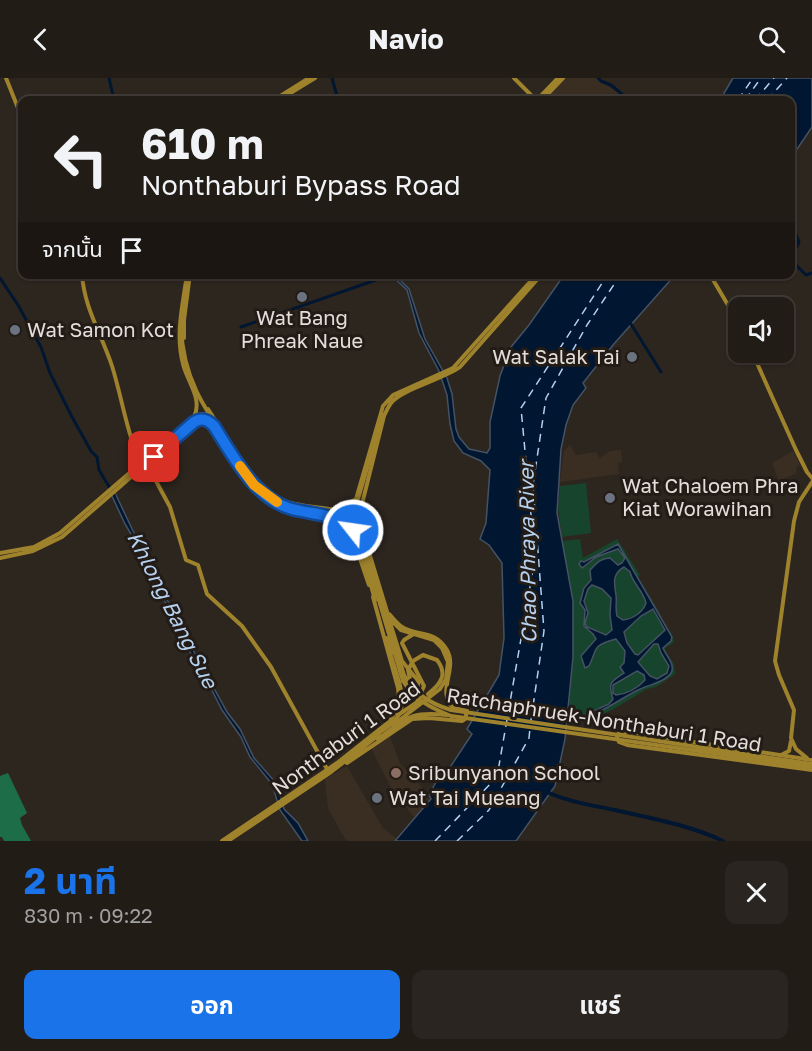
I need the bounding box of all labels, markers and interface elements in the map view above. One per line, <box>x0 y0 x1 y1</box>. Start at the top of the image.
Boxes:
icon: back <box>24 23 57 56</box>
text: Navio <box>368 23 444 55</box>
icon: search <box>755 23 788 56</box>
text: 610 m <box>141 118 264 168</box>
icon: left <box>42 120 120 198</box>
text: Nonthaburi Bypass Road <box>141 169 461 201</box>
icon: arrive <box>115 234 148 267</box>
text: จากนั้น <box>42 235 103 262</box>
marker: Wat Bang Phreak Naue <box>295 290 309 304</box>
map controls <box>728 297 794 363</box>
button: sound <box>728 297 794 363</box>
place label: Wat Bang Phreak Naue <box>241 305 363 352</box>
place label: Wat Samon Kot <box>27 317 174 341</box>
marker: Wat Samon Kot <box>8 323 22 337</box>
place label: Wat Salak Tai <box>492 344 620 368</box>
marker: Wat Salak Tai <box>625 350 639 364</box>
pin <box>128 431 179 482</box>
icon: arrive <box>137 440 170 473</box>
water label: Chao Phraya River <box>512 458 542 644</box>
place label: Wat Chaloem Phra Kiat Worawihan <box>622 473 799 520</box>
marker: Wat Chaloem Phra Kiat Worawihan <box>603 491 617 505</box>
position arrow <box>321 498 385 562</box>
water label: Khlong Bang Sue <box>122 527 225 694</box>
street label: Nonthaburi 1 Road <box>267 675 424 799</box>
street label: Ratchaphruek-Nonthaburi 1 Road <box>445 682 763 756</box>
place label: Sribunyanon School <box>408 760 600 784</box>
marker: Sribunyanon School <box>389 766 403 780</box>
place label: Wat Tai Mueang <box>389 785 541 809</box>
marker: Wat Tai Mueang <box>370 791 384 805</box>
text: 2 นาที <box>24 859 117 902</box>
button: close <box>725 861 788 924</box>
text: 830 m · 09:22 <box>24 903 153 927</box>
button: ออก <box>24 970 400 1039</box>
button: แชร์ <box>412 970 788 1039</box>

